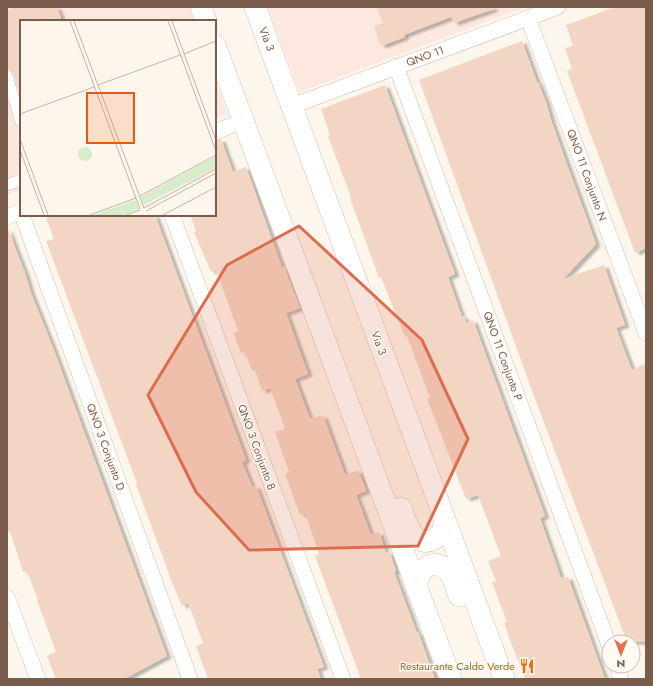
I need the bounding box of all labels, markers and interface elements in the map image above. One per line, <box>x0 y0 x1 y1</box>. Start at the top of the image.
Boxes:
inset map <box>20 20 216 216</box>
street label: Via 3 <box>255 25 279 53</box>
street label: QNO 11 <box>404 42 446 70</box>
street label: QNO 11 Conjunto N <box>563 127 611 223</box>
street label: QNO 11 Conjunto P <box>479 309 527 403</box>
street label: Via 3 <box>367 329 391 357</box>
street label: QNO 3 Conjunto D <box>83 401 129 493</box>
street label: QNO 3 Conjunto B <box>234 402 280 492</box>
north arrow <box>601 634 641 674</box>
text: N <box>617 656 625 672</box>
restaurant icon: Restaurante Caldo Verde <box>518 657 536 675</box>
place label: Restaurante Caldo Verde <box>400 658 515 674</box>

